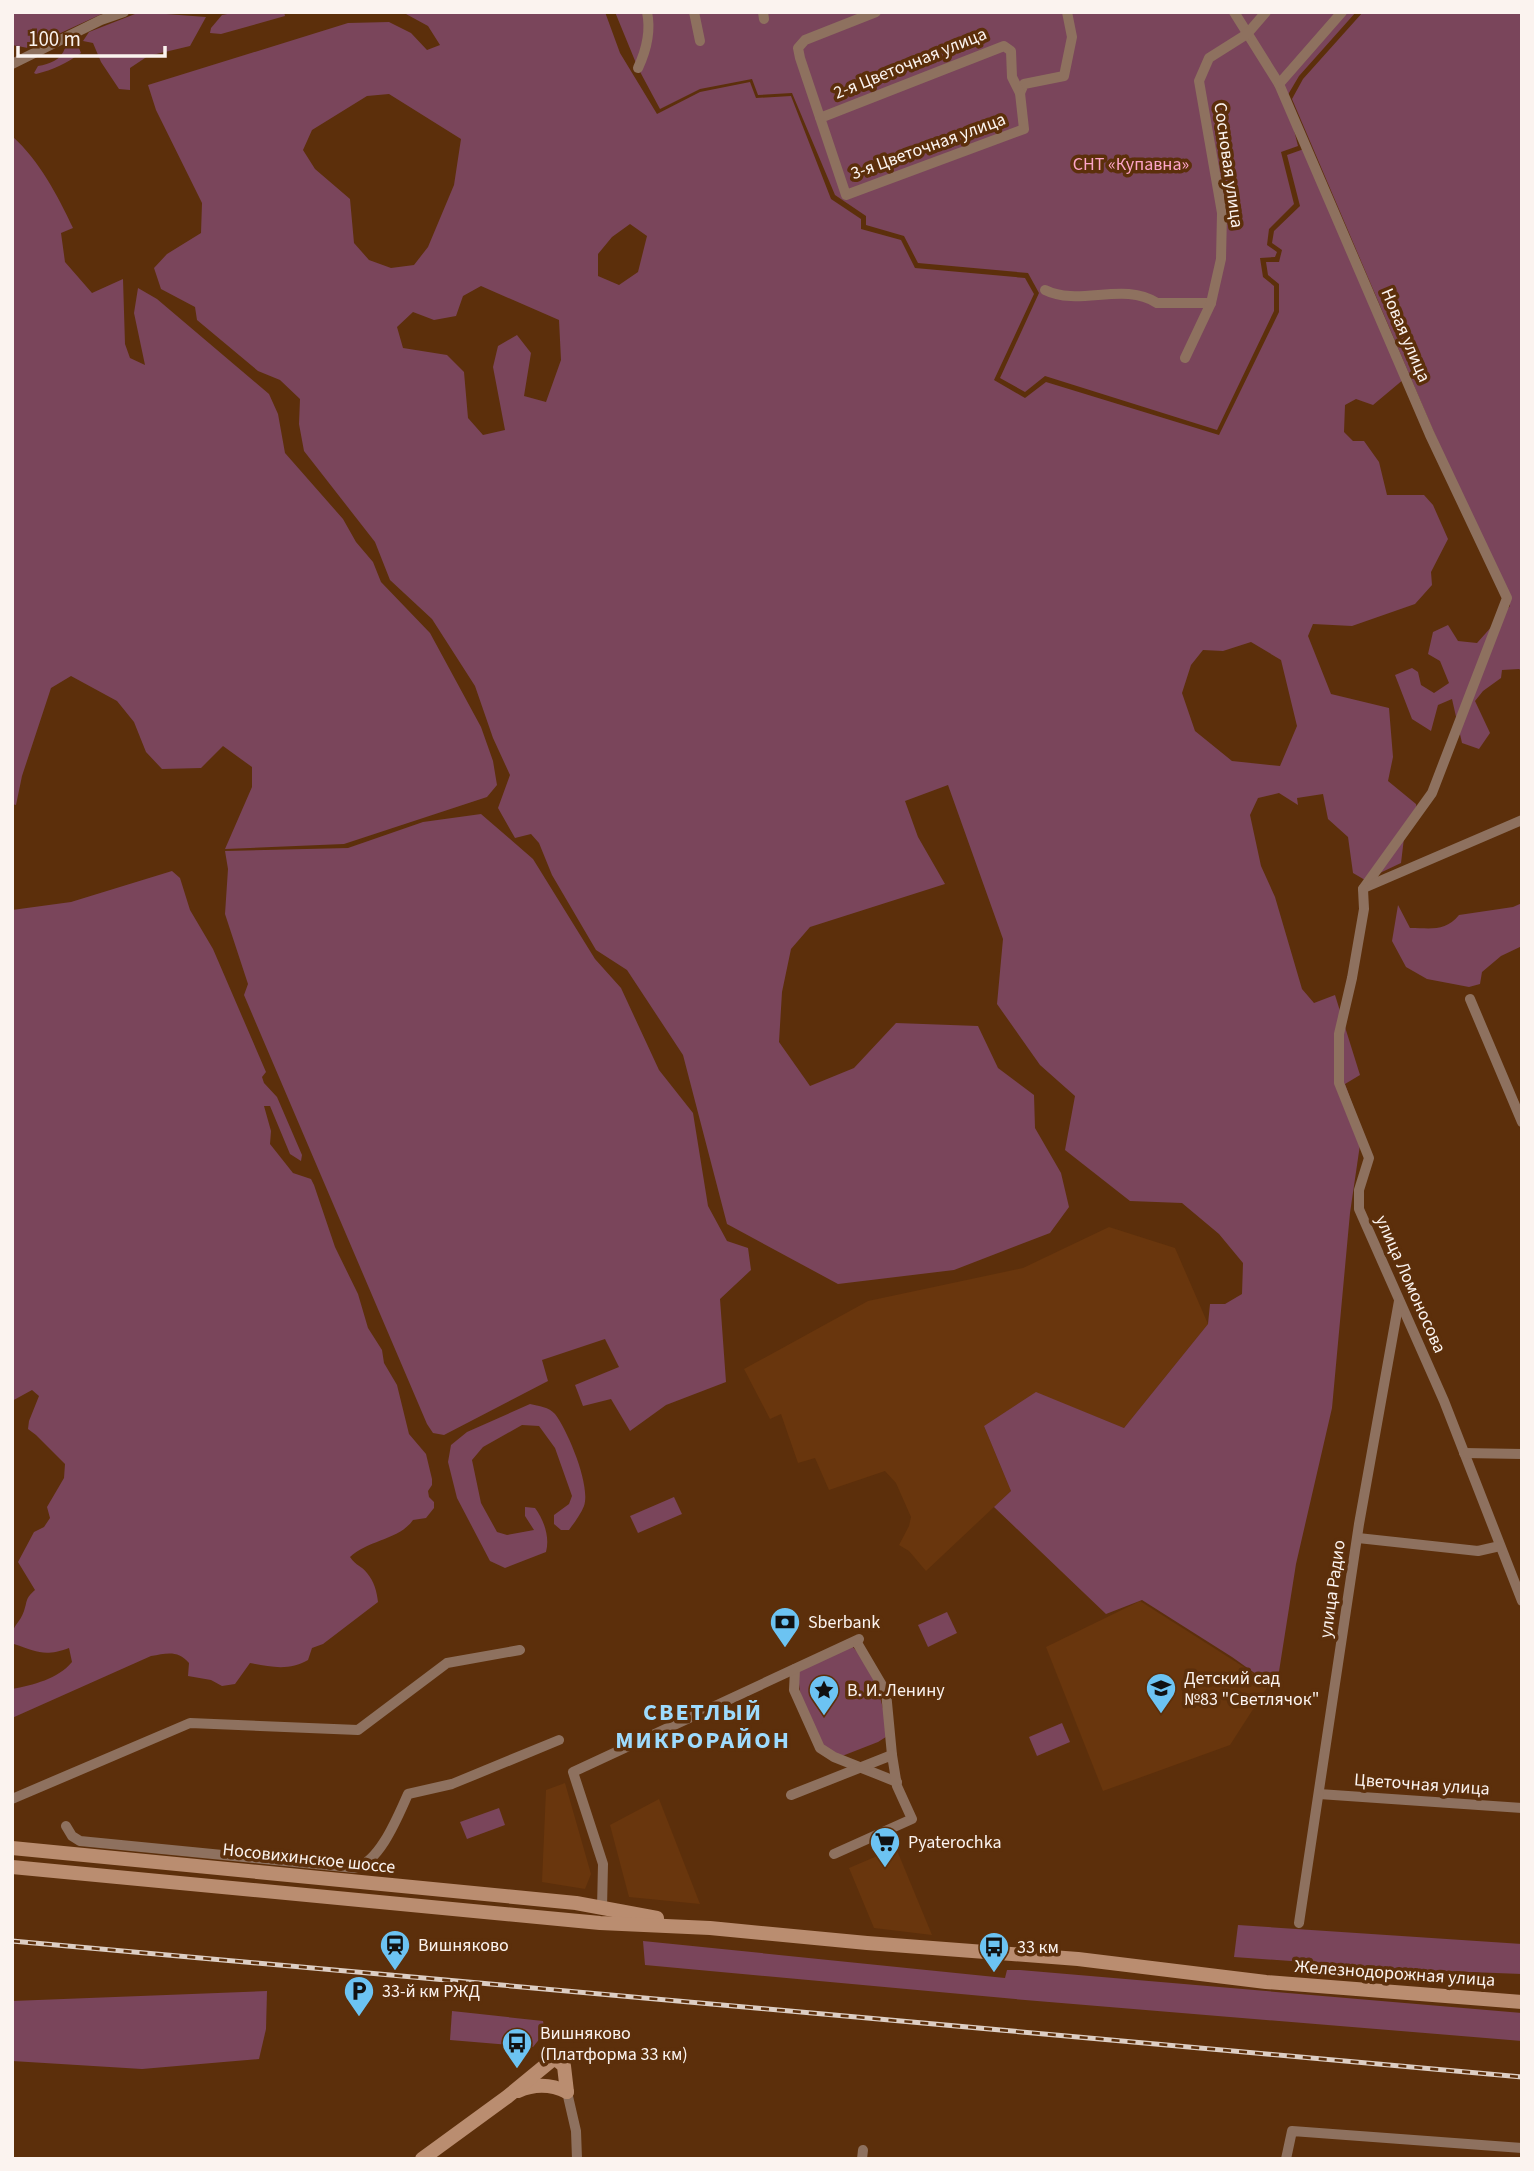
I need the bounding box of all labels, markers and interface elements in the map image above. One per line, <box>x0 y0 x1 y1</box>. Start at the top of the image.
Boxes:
scale bar <box>18 14 164 58</box>
street label: 2-я Цветочная улица <box>830 21 990 106</box>
text: 100 m <box>28 24 81 54</box>
street label: Сосновая улица <box>1207 101 1250 229</box>
street label: 3-я Цветочная улица <box>847 107 1009 186</box>
park label: СНТ «Купавна» <box>1073 152 1189 177</box>
street label: Новая улица <box>1375 284 1437 386</box>
street label: улица Ломоносова <box>1369 1211 1452 1357</box>
street label: улица Радио <box>1313 1538 1352 1640</box>
bank icon: Sberbank <box>768 1605 802 1649</box>
place label: Sberbank <box>808 1610 880 1635</box>
place label: Детский сад №83 "Светлячок" <box>1184 1666 1319 1712</box>
school or university icon: Детский сад №83 "Светлячок" <box>1144 1671 1178 1715</box>
place icon: В. И. Ленину <box>807 1673 841 1717</box>
place label: В. И. Ленину <box>847 1678 945 1703</box>
district label: СВЕТЛЫЙ МИКРОРАЙОН <box>615 1695 791 1758</box>
street label: Цветочная улица <box>1353 1767 1491 1802</box>
supermarket icon: Pyaterochka <box>868 1825 902 1869</box>
place label: Pyaterochka <box>908 1830 1001 1855</box>
street label: Носовихинское шоссе <box>221 1837 397 1880</box>
station icon: Вишняково <box>378 1928 412 1972</box>
bus stop icon: 33 км <box>977 1930 1011 1974</box>
place label: Вишняково <box>418 1933 509 1958</box>
place label: 33 км <box>1017 1935 1059 1960</box>
street label: Железнодорожная улица <box>1294 1954 1496 1993</box>
parking icon: 33-й км РЖД <box>342 1974 376 2018</box>
place label: 33-й км РЖД <box>382 1979 480 2004</box>
place label: Вишняково (Платформа 33 км) <box>540 2021 688 2067</box>
bus stop icon: Вишняково (Платформа 33 км) <box>500 2026 534 2070</box>

